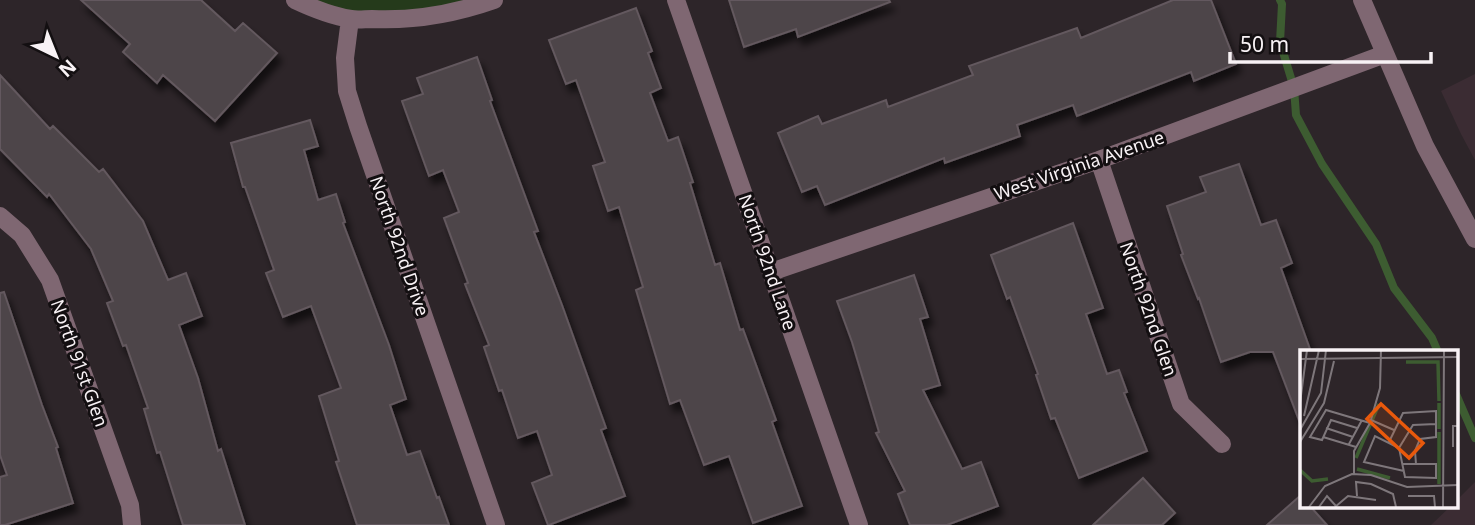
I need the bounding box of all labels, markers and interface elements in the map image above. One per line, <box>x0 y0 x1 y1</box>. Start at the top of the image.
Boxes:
north arrow <box>21 21 91 91</box>
scale bar <box>1230 21 1431 65</box>
text: 50 m <box>1240 30 1289 58</box>
text: N <box>53 54 82 83</box>
street label: West Virginia Avenue <box>991 125 1167 205</box>
street label: North 92nd Drive <box>365 173 435 319</box>
street label: North 92nd Lane <box>733 191 803 333</box>
street label: North 92nd Glen <box>1115 239 1183 379</box>
street label: North 91st Glen <box>46 296 114 430</box>
inset map <box>1300 350 1458 508</box>

